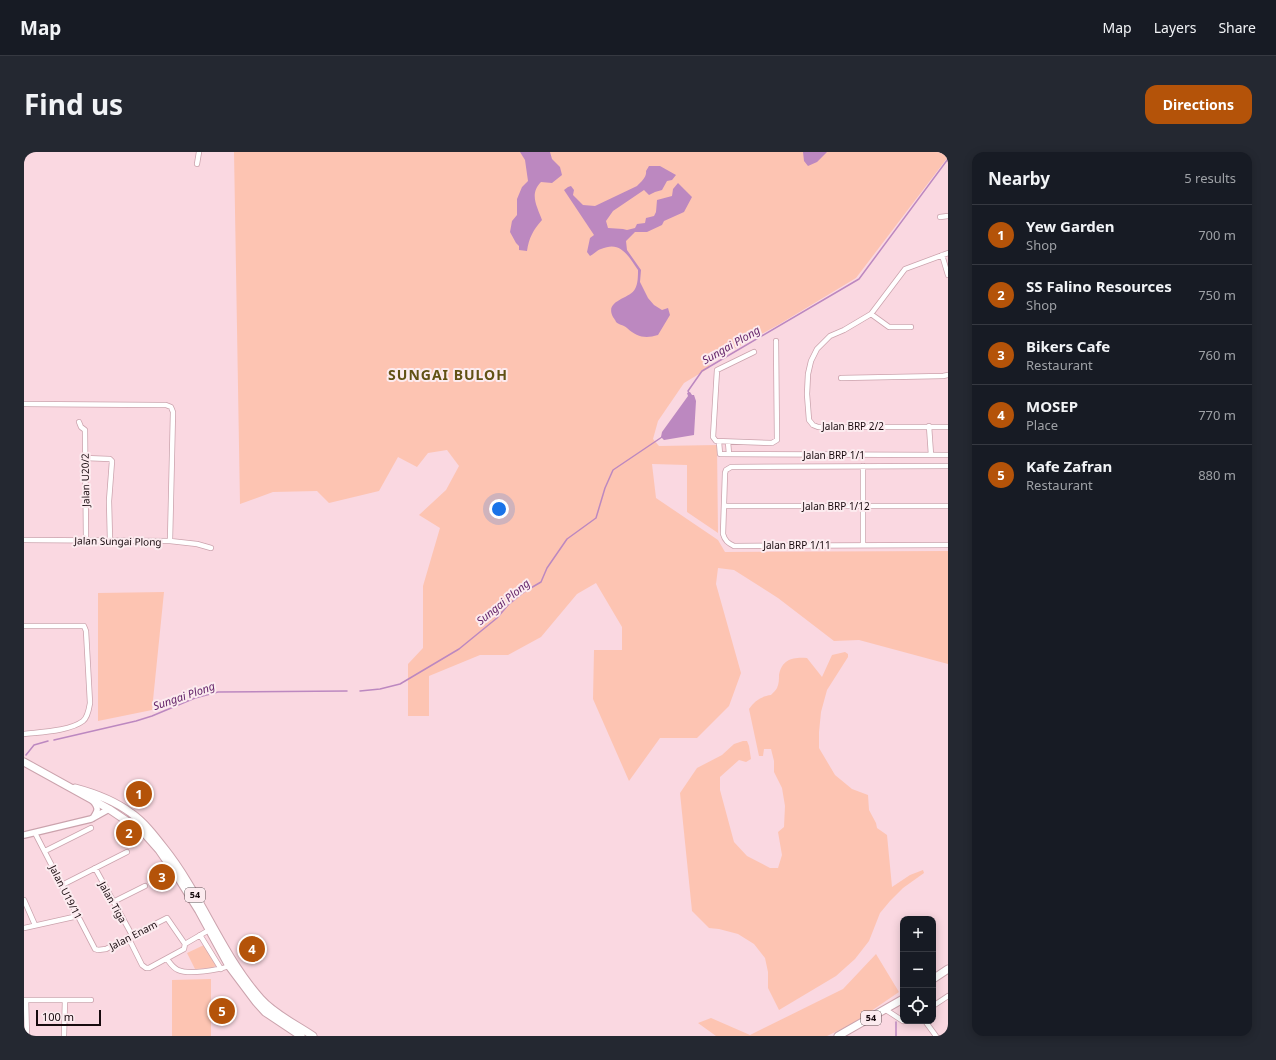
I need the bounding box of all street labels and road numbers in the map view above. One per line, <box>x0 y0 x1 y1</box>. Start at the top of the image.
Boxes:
street label: Jalan BRP 2/2 <box>821 419 884 433</box>
street label: Jalan BRP 1/1 <box>802 448 865 462</box>
street label: Jalan U20/2 <box>78 453 92 508</box>
street label: Jalan BRP 1/12 <box>801 499 870 513</box>
street label: Jalan Sungai Plong <box>73 533 162 549</box>
street label: Jalan BRP 1/11 <box>762 538 831 552</box>
street label: Jalan U19/11 <box>46 862 86 922</box>
street label: Jalan Tiga <box>95 878 130 925</box>
road number: 54 <box>185 888 205 902</box>
street label: Jalan Enam <box>106 917 159 953</box>
road number: 54 <box>861 1011 881 1025</box>

